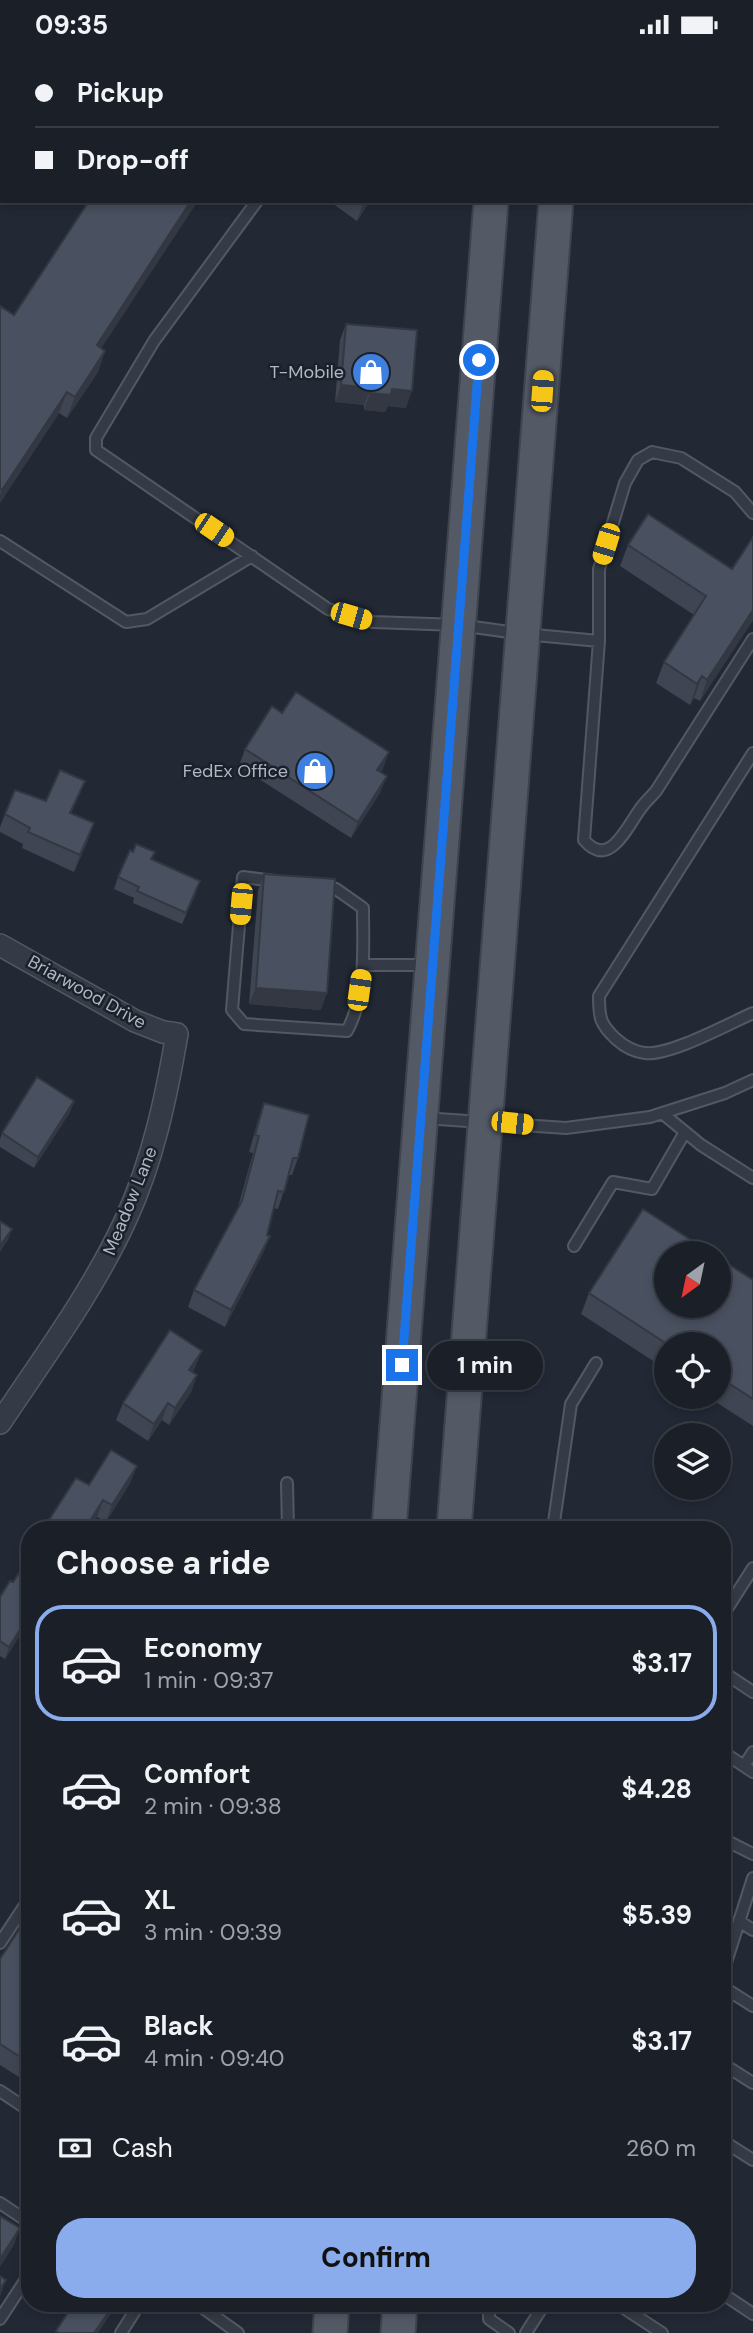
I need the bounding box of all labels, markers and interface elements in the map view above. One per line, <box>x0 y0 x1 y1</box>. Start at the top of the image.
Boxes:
text: 09:35 <box>35 8 108 42</box>
text: Pickup <box>77 76 164 110</box>
text: Drop-off <box>77 143 189 177</box>
route start <box>463 344 495 376</box>
shop icon: T-Mobile <box>350 351 392 393</box>
place label: T-Mobile <box>269 360 344 384</box>
car <box>531 369 554 413</box>
car <box>191 510 238 550</box>
car <box>590 521 623 567</box>
car <box>328 600 375 632</box>
shop icon: FedEx Office <box>294 750 336 792</box>
place label: FedEx Office <box>183 759 288 783</box>
car <box>229 882 254 926</box>
street label: Briarwood Drive <box>24 950 150 1034</box>
car <box>346 968 373 1012</box>
car <box>491 1110 534 1136</box>
street label: Meadow Lane <box>97 1143 163 1259</box>
north arrow <box>654 1241 732 1318</box>
map controls <box>654 1241 731 1500</box>
button: locate <box>654 1332 731 1409</box>
callout: 1 min <box>426 1341 542 1389</box>
route end <box>386 1349 418 1381</box>
text: 1 min <box>457 1350 513 1380</box>
button: layers <box>654 1423 731 1500</box>
text: Choose a ride <box>56 1542 271 1584</box>
text: Economy <box>144 1631 262 1665</box>
icon: car <box>60 1632 123 1695</box>
text: $3.17 <box>631 1646 692 1680</box>
text: 1 min · 09:37 <box>144 1665 274 1695</box>
text: Comfort <box>144 1757 250 1791</box>
icon: car <box>60 1758 123 1821</box>
text: $4.28 <box>622 1772 692 1806</box>
text: 2 min · 09:38 <box>144 1791 282 1821</box>
text: XL <box>144 1883 176 1917</box>
icon: car <box>60 1884 123 1947</box>
text: $5.39 <box>622 1898 692 1932</box>
text: 3 min · 09:39 <box>144 1917 282 1947</box>
text: Black <box>144 2009 214 2043</box>
icon: car <box>60 2010 123 2073</box>
text: $3.17 <box>631 2024 692 2058</box>
text: 4 min · 09:40 <box>144 2043 285 2073</box>
icon: cash <box>56 2129 94 2167</box>
text: Cash <box>112 2131 173 2165</box>
text: 260 m <box>626 2133 696 2163</box>
button: Confirm <box>56 2218 696 2298</box>

